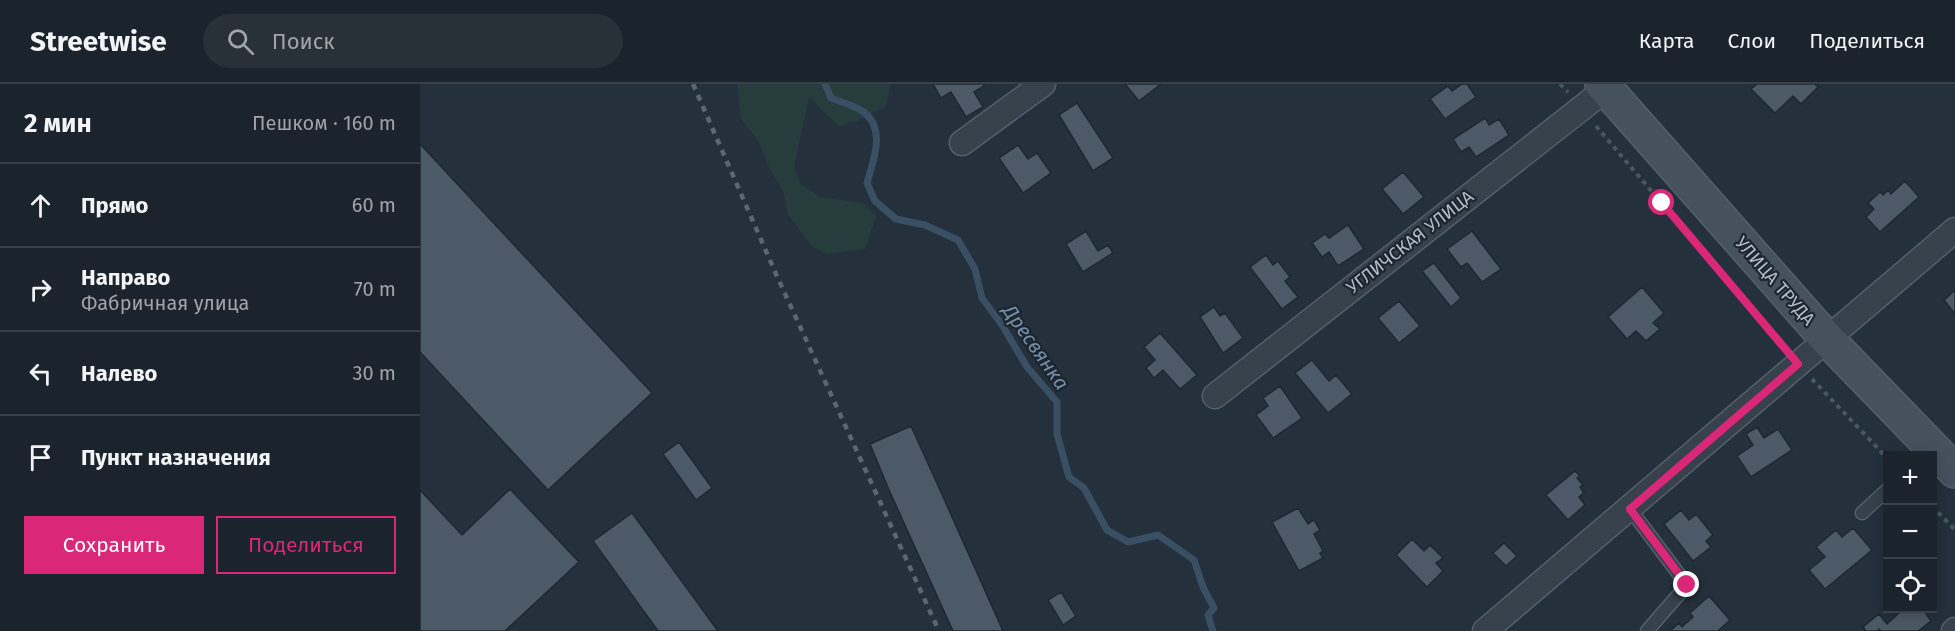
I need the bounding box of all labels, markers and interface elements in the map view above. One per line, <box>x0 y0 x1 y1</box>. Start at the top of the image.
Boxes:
search box <box>203 14 623 68</box>
text: Streetwise <box>30 25 167 58</box>
icon: search <box>224 25 257 58</box>
text: Поиск <box>272 28 335 55</box>
text: Карта <box>1639 28 1695 54</box>
text: Слои <box>1728 28 1776 54</box>
text: Поделиться <box>1809 28 1925 54</box>
text: 2 мин <box>24 108 92 139</box>
text: Пешком · 160 m <box>252 111 396 135</box>
street label: УГЛИЧСКАЯ УЛИЦА <box>1342 185 1478 298</box>
icon: ahead <box>24 189 57 222</box>
route start <box>1648 189 1674 215</box>
text: Прямо <box>81 192 148 219</box>
text: 60 m <box>352 193 396 217</box>
street label: УЛИЦА ТРУДА <box>1730 232 1820 330</box>
text: Направо <box>81 264 170 291</box>
icon: right <box>24 273 57 306</box>
text: 70 m <box>354 277 396 301</box>
text: Фабричная улица <box>81 291 249 315</box>
water label: Дресвянка <box>997 298 1074 394</box>
icon: left <box>24 357 57 390</box>
text: Налево <box>81 360 157 387</box>
text: 30 m <box>352 361 396 385</box>
icon: arrive <box>24 441 57 474</box>
text: Пункт назначения <box>81 444 271 471</box>
map controls <box>1883 451 1937 613</box>
button: + <box>1883 451 1937 505</box>
button: − <box>1883 505 1937 559</box>
button: Сохранить <box>24 516 204 574</box>
button: Поделиться <box>216 516 396 574</box>
button: locate <box>1883 559 1937 613</box>
route end <box>1673 571 1699 597</box>

